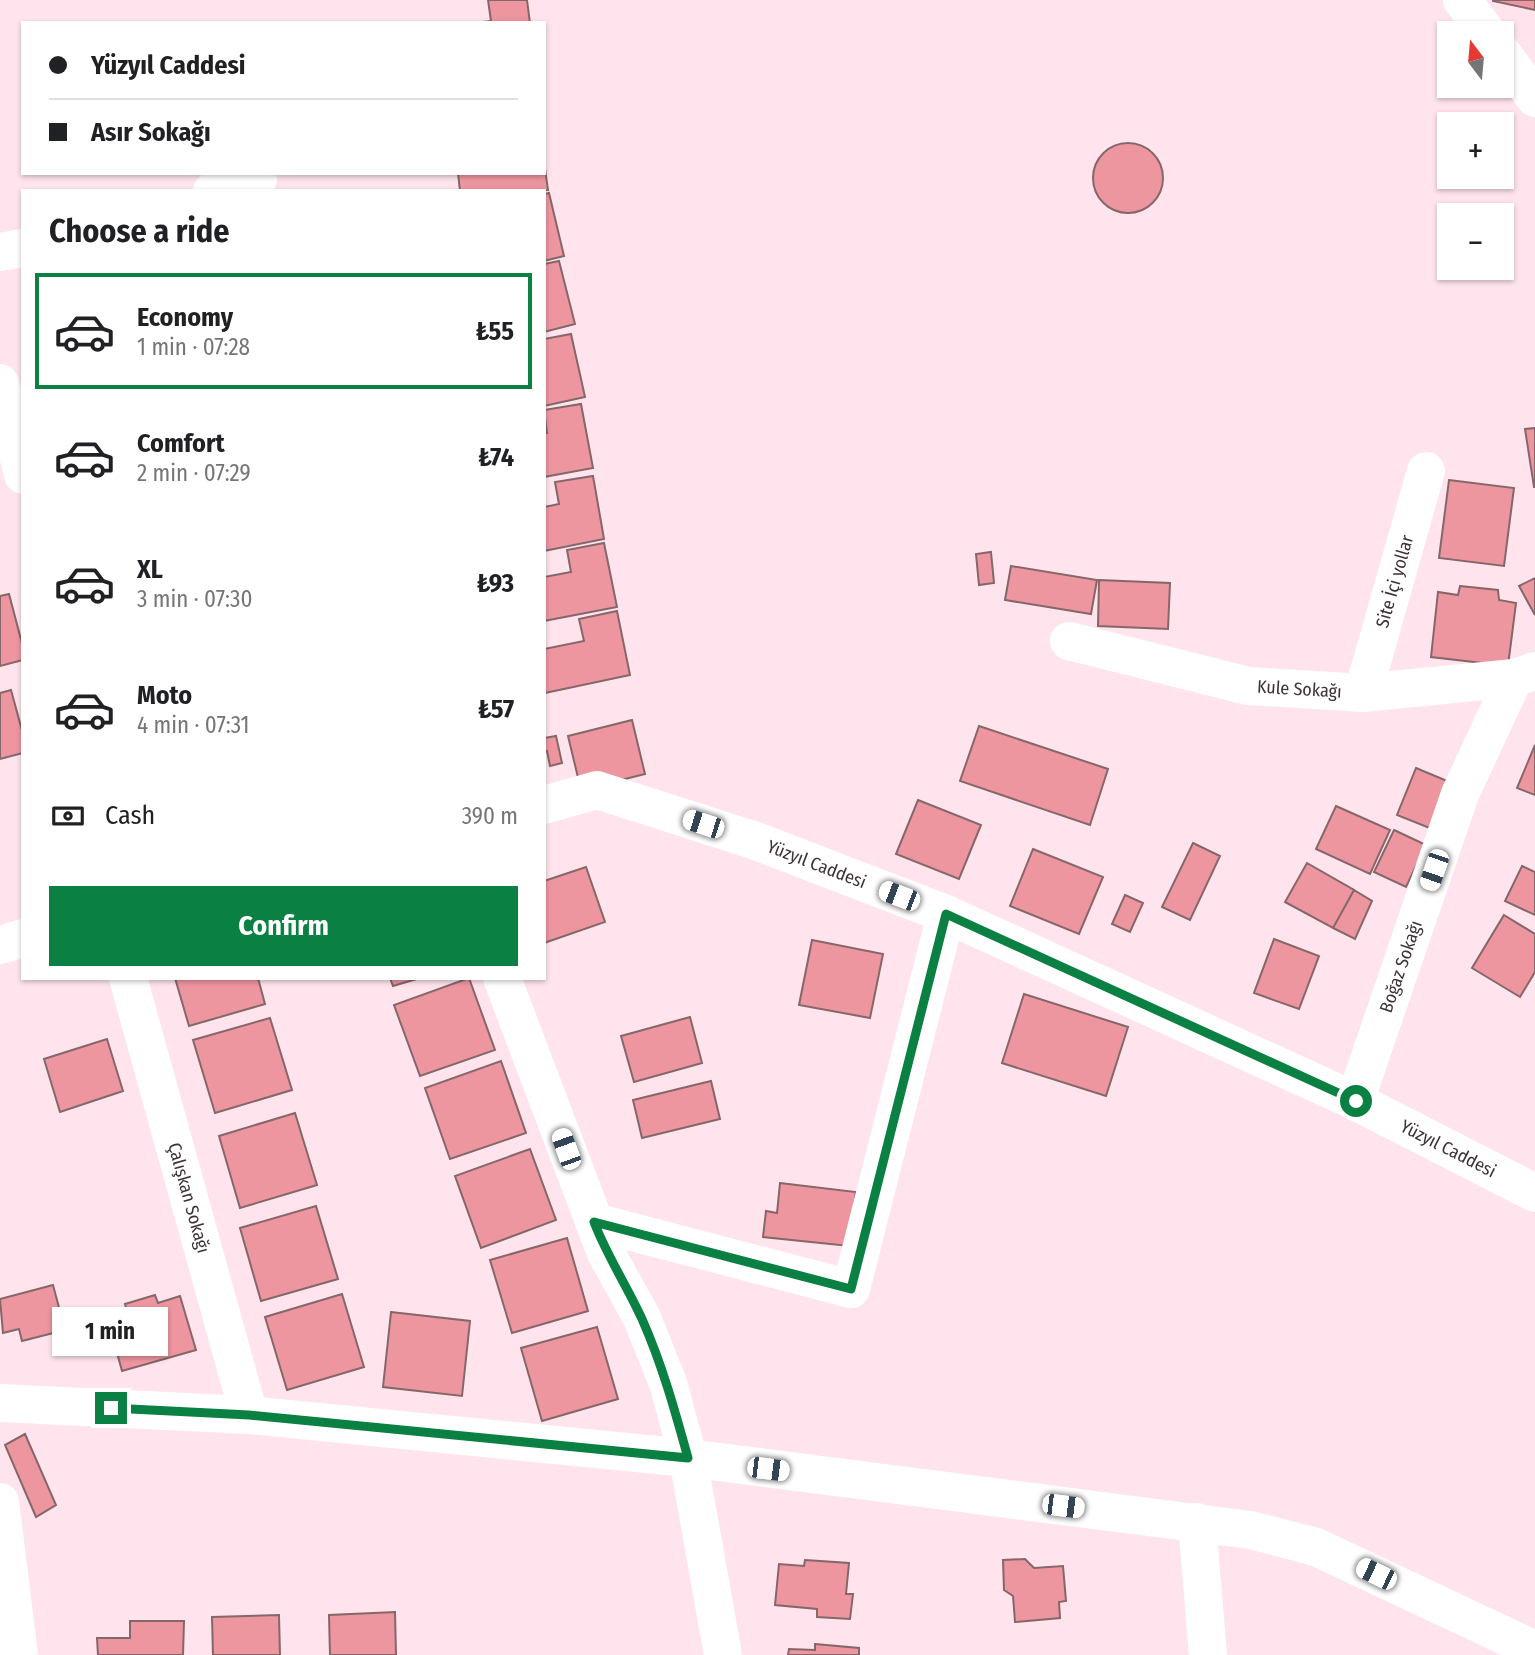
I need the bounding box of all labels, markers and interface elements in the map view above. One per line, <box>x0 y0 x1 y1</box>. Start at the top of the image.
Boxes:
north arrow <box>1437 21 1514 98</box>
map controls <box>1437 21 1514 280</box>
text: Yüzyıl Caddesi <box>91 50 246 81</box>
button: + <box>1437 112 1514 189</box>
text: Asır Sokağı <box>91 117 211 148</box>
button: − <box>1437 203 1514 280</box>
text: Choose a ride <box>49 212 230 250</box>
icon: car <box>53 300 116 363</box>
text: Economy <box>137 302 233 333</box>
text: ₺55 <box>476 316 514 347</box>
text: 1 min · 07:28 <box>137 333 250 361</box>
icon: car <box>53 426 116 489</box>
text: Comfort <box>137 428 225 459</box>
text: ₺74 <box>478 442 514 473</box>
text: 2 min · 07:29 <box>137 459 251 487</box>
street label: Site İçi yollar <box>1371 532 1418 630</box>
icon: car <box>53 552 116 615</box>
text: XL <box>137 554 163 585</box>
text: ₺93 <box>477 568 514 599</box>
text: 3 min · 07:30 <box>137 585 252 613</box>
street label: Kule Sokağı <box>1256 676 1342 703</box>
icon: car <box>53 678 116 741</box>
text: Moto <box>137 680 192 711</box>
text: ₺57 <box>478 694 514 725</box>
text: 4 min · 07:31 <box>137 711 250 739</box>
icon: cash <box>49 797 87 835</box>
text: Cash <box>105 800 155 831</box>
text: 390 m <box>462 802 518 830</box>
car <box>680 808 727 840</box>
street label: Yüzyıl Caddesi <box>764 835 869 893</box>
car <box>1418 847 1451 893</box>
car <box>876 879 923 913</box>
button: Confirm <box>49 886 518 966</box>
street label: Boğaz Sokağı <box>1375 918 1427 1016</box>
route start <box>1340 1085 1372 1117</box>
street label: Yüzyıl Caddesi <box>1397 1115 1500 1182</box>
car <box>549 1126 584 1172</box>
street label: Çalışkan Sokağı <box>163 1140 215 1255</box>
callout: 1 min <box>53 1306 169 1356</box>
text: 1 min <box>85 1317 135 1345</box>
route end <box>95 1392 127 1424</box>
car <box>746 1456 791 1482</box>
car <box>1041 1493 1086 1519</box>
car <box>1353 1555 1400 1593</box>

